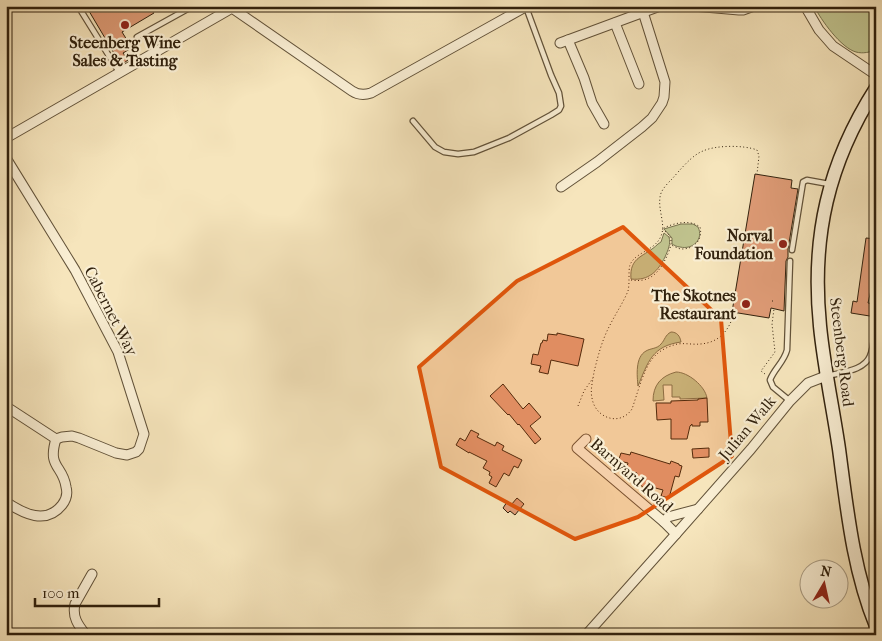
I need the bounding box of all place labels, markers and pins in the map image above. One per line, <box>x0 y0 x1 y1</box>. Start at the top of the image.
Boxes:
marker: Steenberg Wine Sales & Tasting <box>119 19 131 31</box>
place label: Steenberg Wine Sales & Tasting <box>69 33 181 71</box>
place label: Norval Foundation <box>694 226 774 263</box>
marker: Norval Foundation <box>777 238 789 250</box>
place label: The Skotnes Restaurant <box>651 286 736 323</box>
marker: The Skotnes Restaurant <box>740 298 752 310</box>

